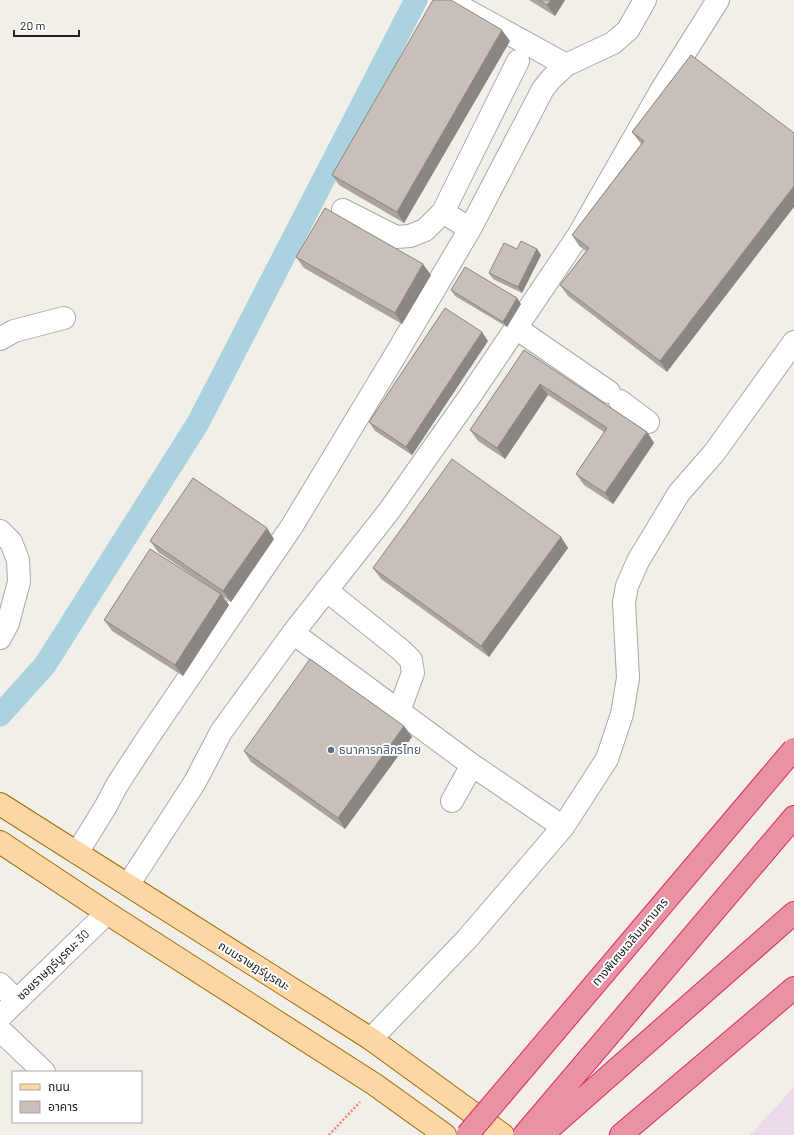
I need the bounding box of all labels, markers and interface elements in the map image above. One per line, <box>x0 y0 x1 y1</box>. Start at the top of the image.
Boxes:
scale bar <box>14 12 79 38</box>
text: 20 m <box>20 18 46 32</box>
place label: ธนาคารกสิกรไทย <box>339 742 421 756</box>
marker: ธนาคารกสิกรไทย <box>326 745 336 755</box>
street label: ทางพิเศษเฉลิมมหานคร <box>588 894 670 988</box>
street label: ซอยราษฎร์บูรณะ 30 <box>13 926 92 1003</box>
street label: ถนนราษฎร์บูรณะ <box>216 938 293 994</box>
legend <box>12 1071 142 1123</box>
text: ถนน <box>48 1079 70 1093</box>
text: อาคาร <box>48 1099 78 1113</box>

